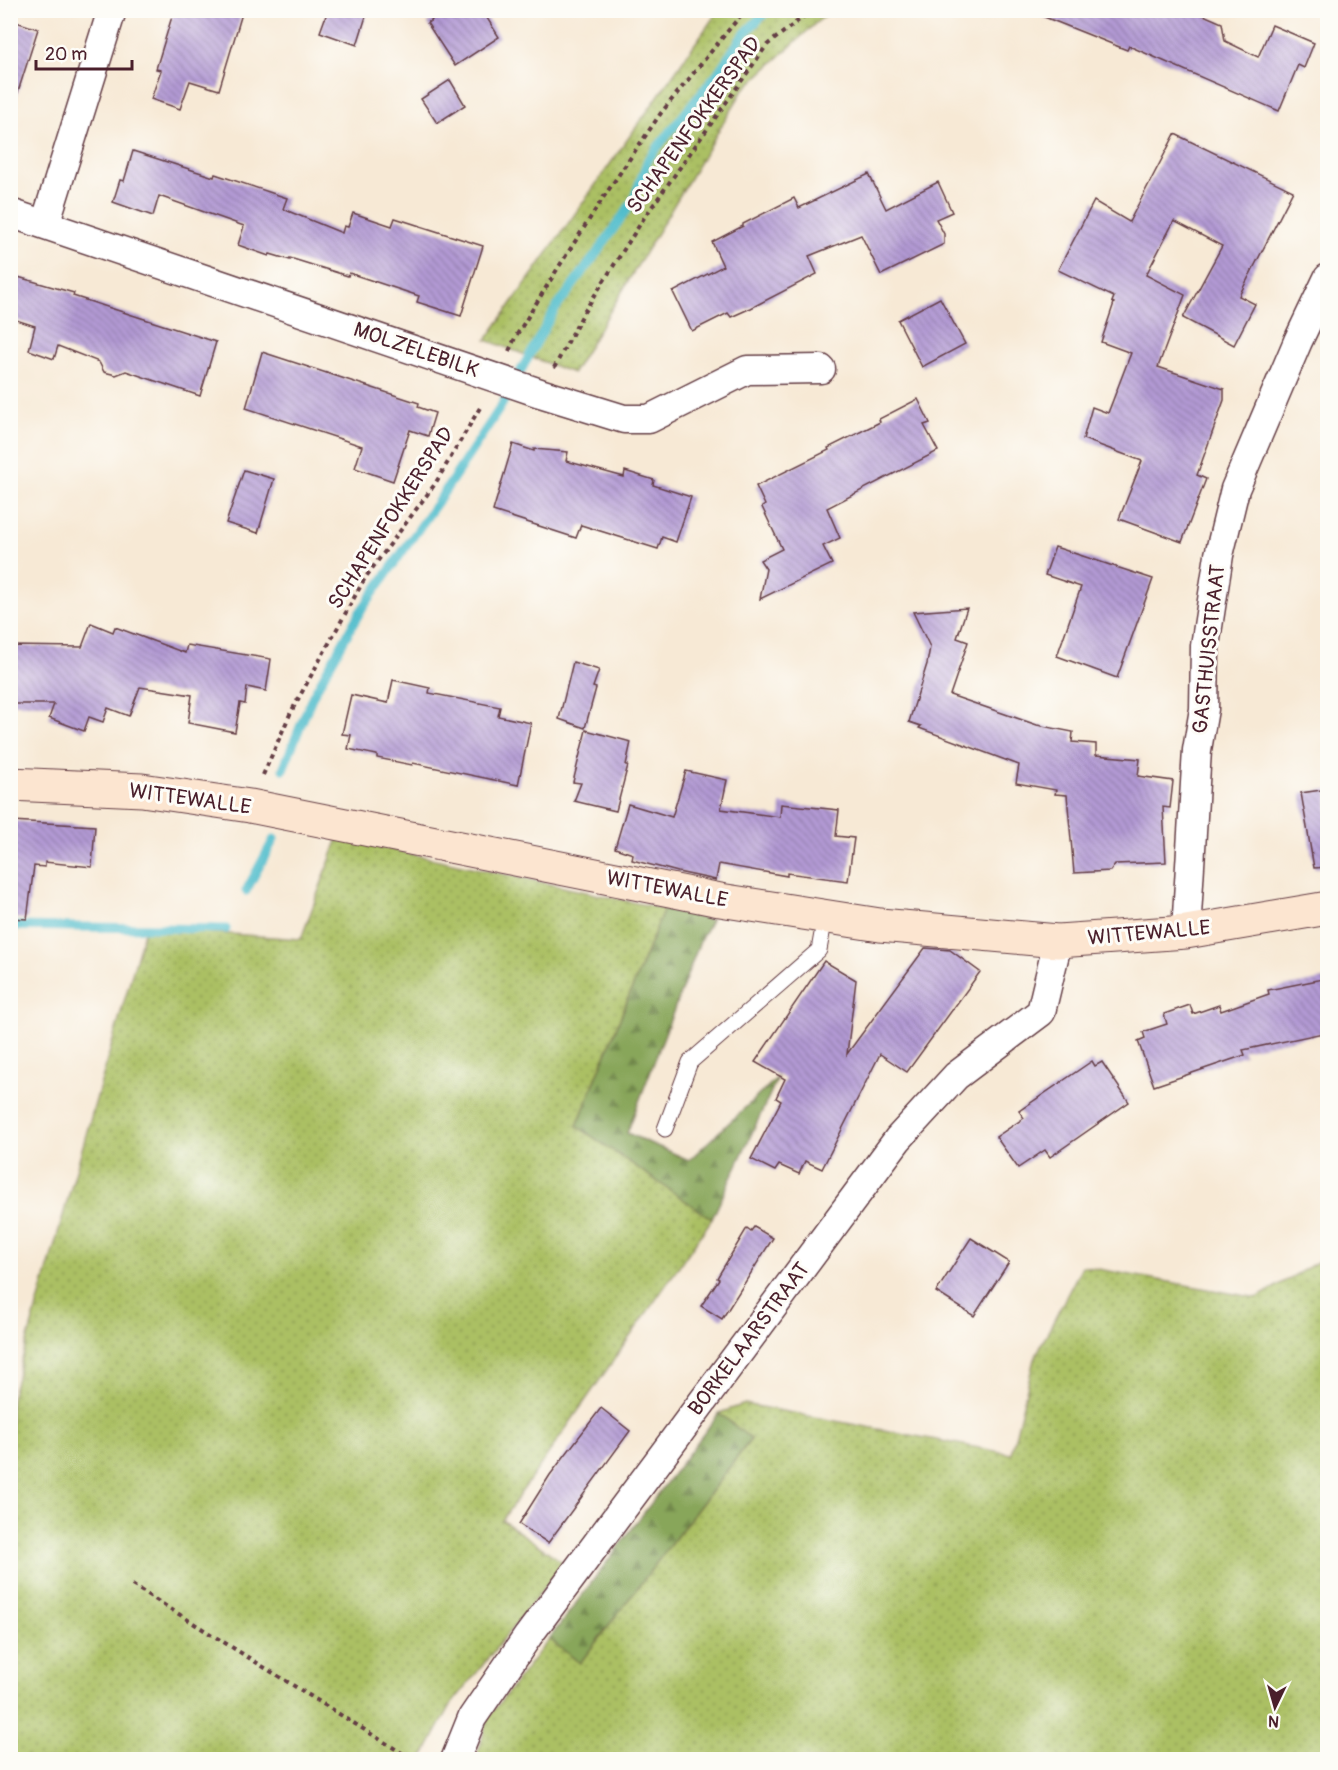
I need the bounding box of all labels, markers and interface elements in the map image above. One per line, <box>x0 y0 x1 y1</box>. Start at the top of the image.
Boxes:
street label: SCHAPENFOKKERSPAD <box>621 31 767 219</box>
scale bar <box>36 33 132 71</box>
text: 20 m <box>45 43 87 66</box>
street label: MOLZELEBILK <box>350 316 482 384</box>
street label: SCHAPENFOKKERSPAD <box>322 422 460 614</box>
street label: GASTHUISSTRAAT <box>1187 563 1231 735</box>
street label: WITTEWALLE <box>127 777 253 821</box>
street label: WITTEWALLE <box>604 864 730 914</box>
street label: WITTEWALLE <box>1087 914 1212 952</box>
street label: BORKELAARSTRAAT <box>682 1257 816 1421</box>
north arrow <box>1245 1677 1305 1737</box>
text: N <box>1267 1710 1280 1731</box>

